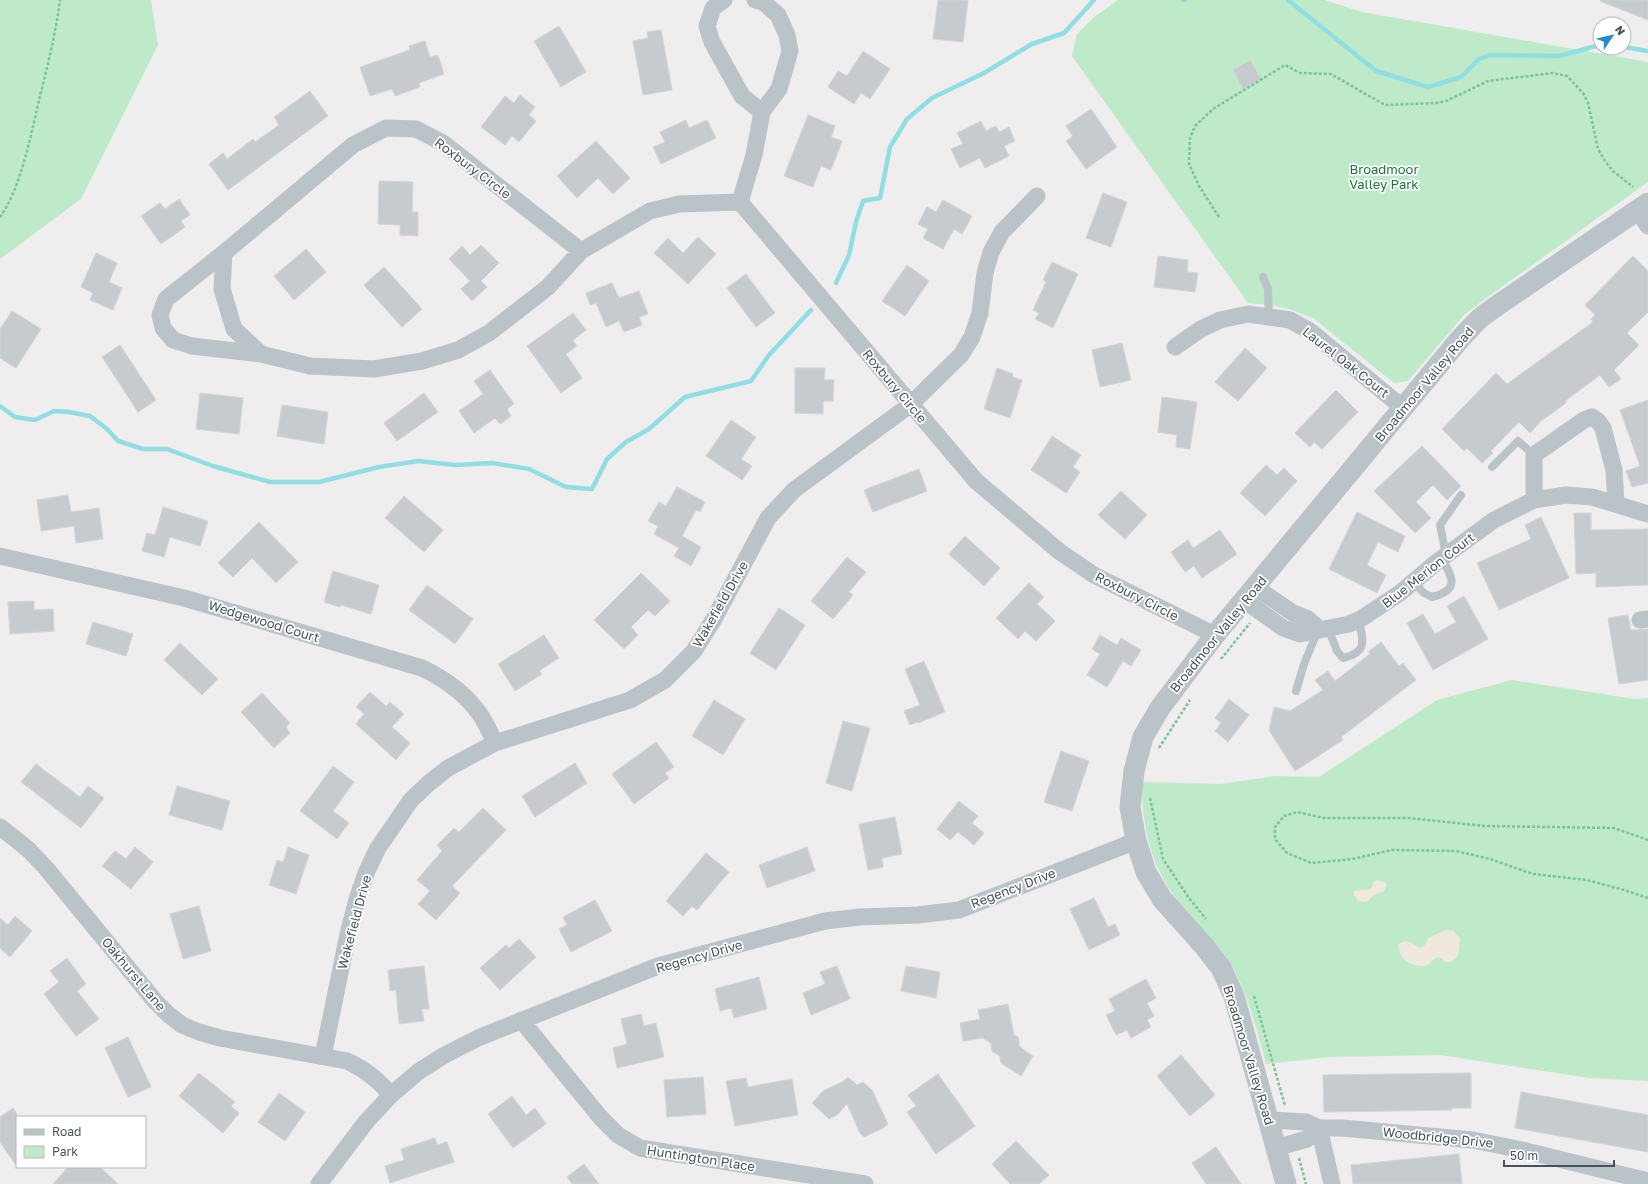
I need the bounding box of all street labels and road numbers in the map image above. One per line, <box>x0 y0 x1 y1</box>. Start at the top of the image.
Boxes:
street label: Roxbury Circle <box>432 134 514 202</box>
street label: Laurel Oak Court <box>1300 323 1392 401</box>
street label: Broadmoor Valley Road <box>1371 323 1477 445</box>
street label: Roxbury Circle <box>860 346 930 426</box>
street label: Blue Merion Court <box>1379 529 1477 611</box>
street label: Wakefield Drive <box>689 558 751 650</box>
street label: Roxbury Circle <box>1093 568 1181 624</box>
street label: Broadmoor Valley Road <box>1166 572 1270 696</box>
street label: Wedgewood Court <box>207 597 321 645</box>
street label: Regency Drive <box>968 865 1058 911</box>
street label: Wakefield Drive <box>334 873 374 971</box>
street label: Oakhurst Lane <box>99 934 169 1014</box>
street label: Regency Drive <box>654 936 744 976</box>
street label: Broadmoor Valley Road <box>1220 983 1278 1127</box>
street label: Woodbridge Drive <box>1382 1123 1494 1151</box>
street label: Huntington Place <box>646 1142 756 1174</box>

